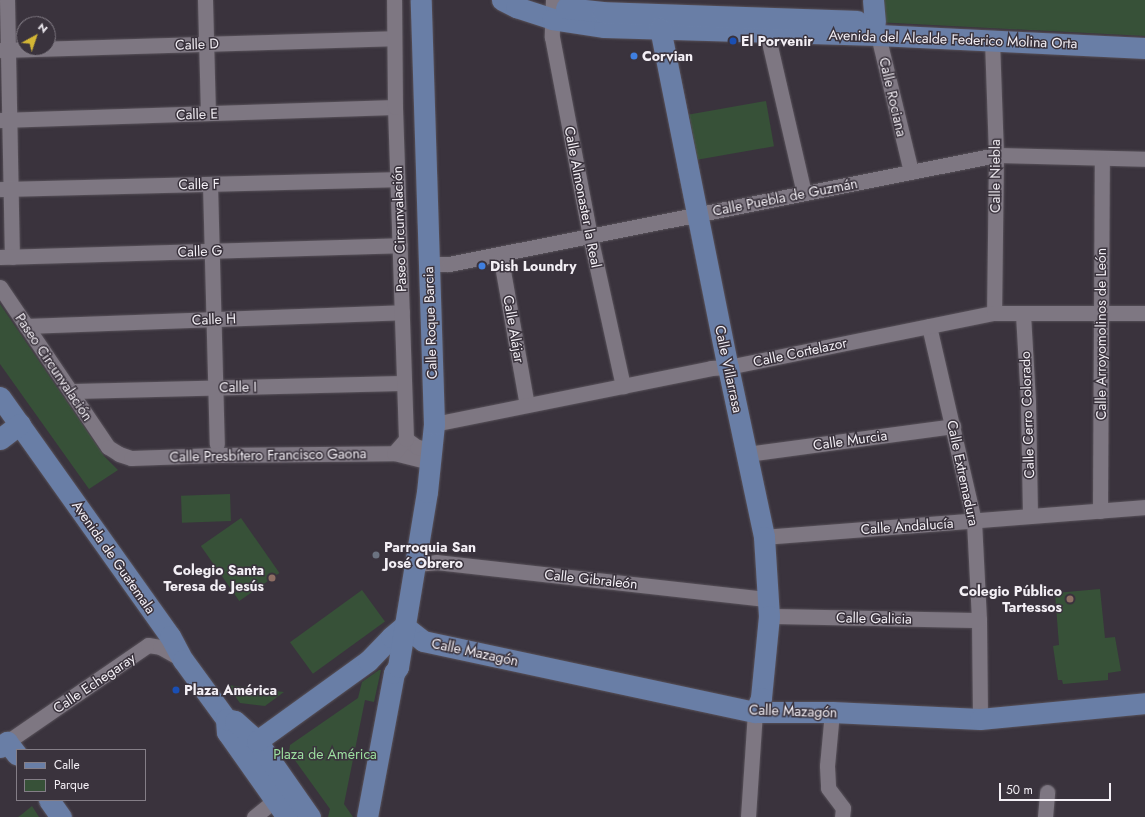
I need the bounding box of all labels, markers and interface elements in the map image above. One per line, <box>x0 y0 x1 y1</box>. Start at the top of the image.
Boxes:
north arrow <box>16 16 56 56</box>
text: N <box>35 19 52 37</box>
street label: Avenida del Alcalde Federico Molina Orta <box>828 26 1078 52</box>
place label: El Porvenir <box>741 33 813 49</box>
street label: Calle D <box>175 35 219 53</box>
marker: El Porvenir <box>728 36 738 46</box>
place label: Corvian <box>642 48 693 64</box>
marker: Corvian <box>629 51 639 61</box>
street label: Calle Rociana <box>876 56 910 138</box>
street label: Calle E <box>176 105 218 123</box>
street label: Calle Almonaster la Real <box>561 125 605 269</box>
street label: Calle Niebla <box>987 139 1003 213</box>
street label: Paseo Circunvalación <box>388 166 410 292</box>
street label: Calle F <box>178 175 220 193</box>
street label: Calle Puebla de Guzmán <box>711 175 859 219</box>
street label: Calle G <box>177 242 223 260</box>
street label: Calle Arroyomolinos de León <box>1093 248 1109 420</box>
place label: Dish Loundry <box>490 258 577 274</box>
marker: Dish Loundry <box>477 261 487 271</box>
street label: Calle Roque Barcia <box>420 266 440 380</box>
street label: Calle Alájar <box>500 294 528 364</box>
street label: Paseo Circunvalación <box>12 310 96 424</box>
street label: Calle H <box>192 310 236 328</box>
street label: Calle Villarrasa <box>712 324 746 414</box>
street label: Calle Cortelazor <box>752 334 848 370</box>
street label: Calle Cerro Colorado <box>1016 351 1038 479</box>
street label: Calle I <box>219 378 257 396</box>
street label: Calle Extremadura <box>944 419 982 527</box>
street label: Calle Murcia <box>812 426 888 454</box>
street label: Calle Presbítero Francisco Gaona <box>169 445 367 465</box>
street label: Avenida de Guatemala <box>69 497 159 617</box>
street label: Calle Andalucía <box>860 514 954 538</box>
place label: Parroquia San José Obrero <box>384 539 476 572</box>
marker: Parroquia San José Obrero <box>371 550 381 560</box>
place label: Colegio Santa Teresa de Jesús <box>164 562 264 594</box>
street label: Calle Gibraleón <box>544 566 638 592</box>
marker: Colegio Santa Teresa de Jesús <box>267 573 277 583</box>
place label: Colegio Público Tartessos <box>959 583 1062 616</box>
marker: Colegio Público Tartessos <box>1065 594 1075 604</box>
street label: Calle Galicia <box>836 609 912 627</box>
street label: Calle Mazagón <box>430 635 520 669</box>
street label: Calle Echegaray <box>50 649 138 717</box>
place label: Plaza América <box>184 682 277 698</box>
marker: Plaza América <box>171 685 181 695</box>
street label: Calle Mazagón <box>749 701 837 721</box>
park label: Plaza de América <box>273 746 377 762</box>
legend <box>16 749 146 801</box>
text: Calle <box>54 756 80 774</box>
scale bar <box>1001 775 1113 801</box>
text: Parque <box>54 776 89 794</box>
text: 50 m <box>1006 781 1033 799</box>

